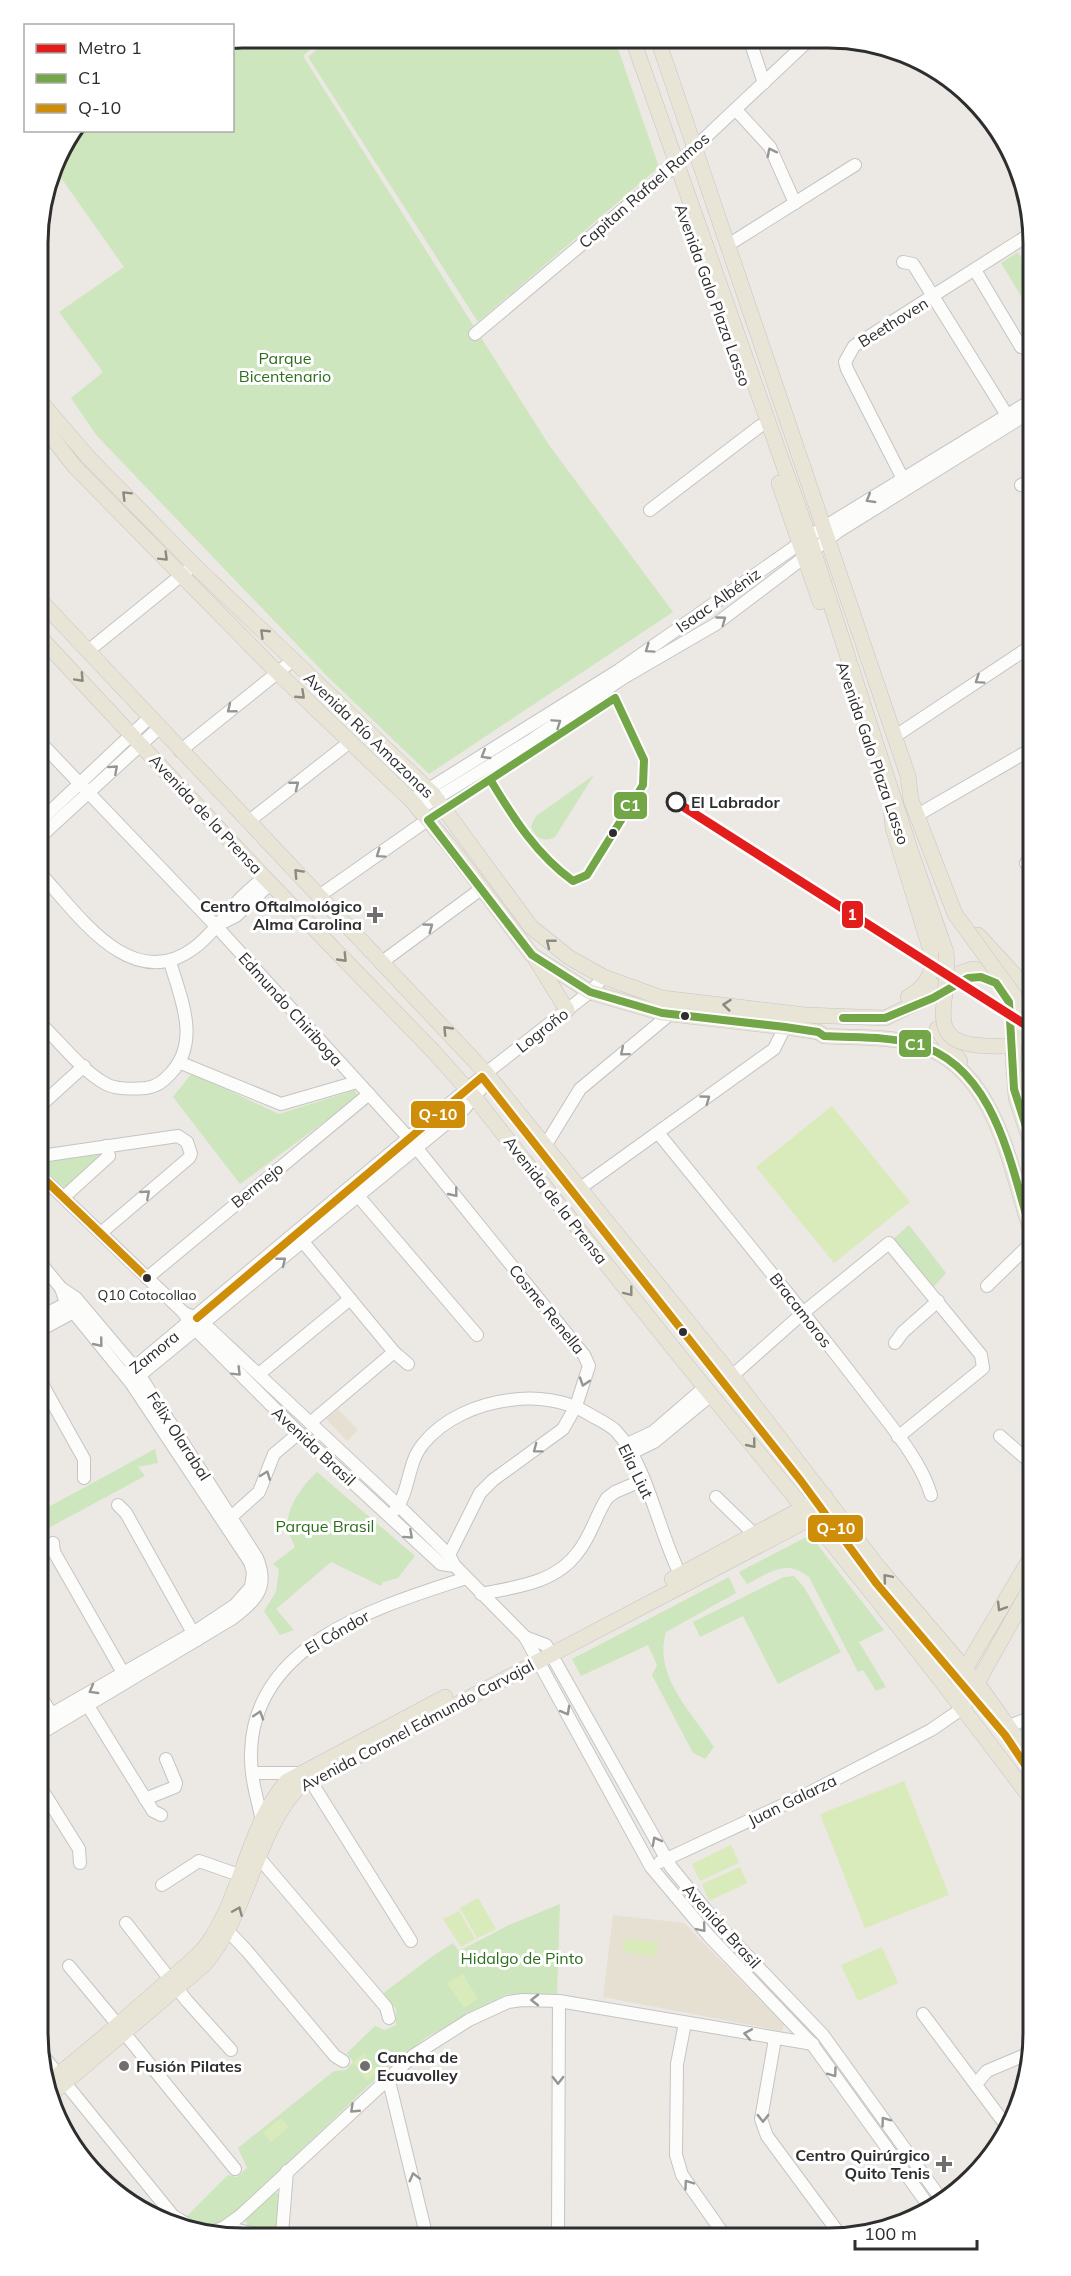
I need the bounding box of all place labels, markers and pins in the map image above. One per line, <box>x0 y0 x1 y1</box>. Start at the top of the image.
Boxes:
marker: El Labrador <box>666 792 686 812</box>
place label: El Labrador <box>691 792 780 812</box>
unlabelled marker <box>607 827 619 839</box>
place label: Centro Oftalmológico Alma Carolina <box>200 896 362 934</box>
marker: Centro Oftalmológico Alma Carolina <box>366 906 384 924</box>
unlabelled marker <box>679 1010 691 1022</box>
marker: Q10 Cotocollao <box>141 1272 153 1284</box>
place label: Q10 Cotocollao <box>98 1286 196 1304</box>
unlabelled marker <box>677 1326 689 1338</box>
place label: Cancha de Ecuavolley <box>377 2047 458 2085</box>
place label: Fusión Pilates <box>136 2056 242 2076</box>
marker: Fusión Pilates <box>117 2059 131 2073</box>
marker: Cancha de Ecuavolley <box>358 2059 372 2073</box>
place label: Centro Quirúrgico Quito Tenis <box>795 2145 930 2183</box>
marker: Centro Quirúrgico Quito Tenis <box>935 2155 953 2173</box>

